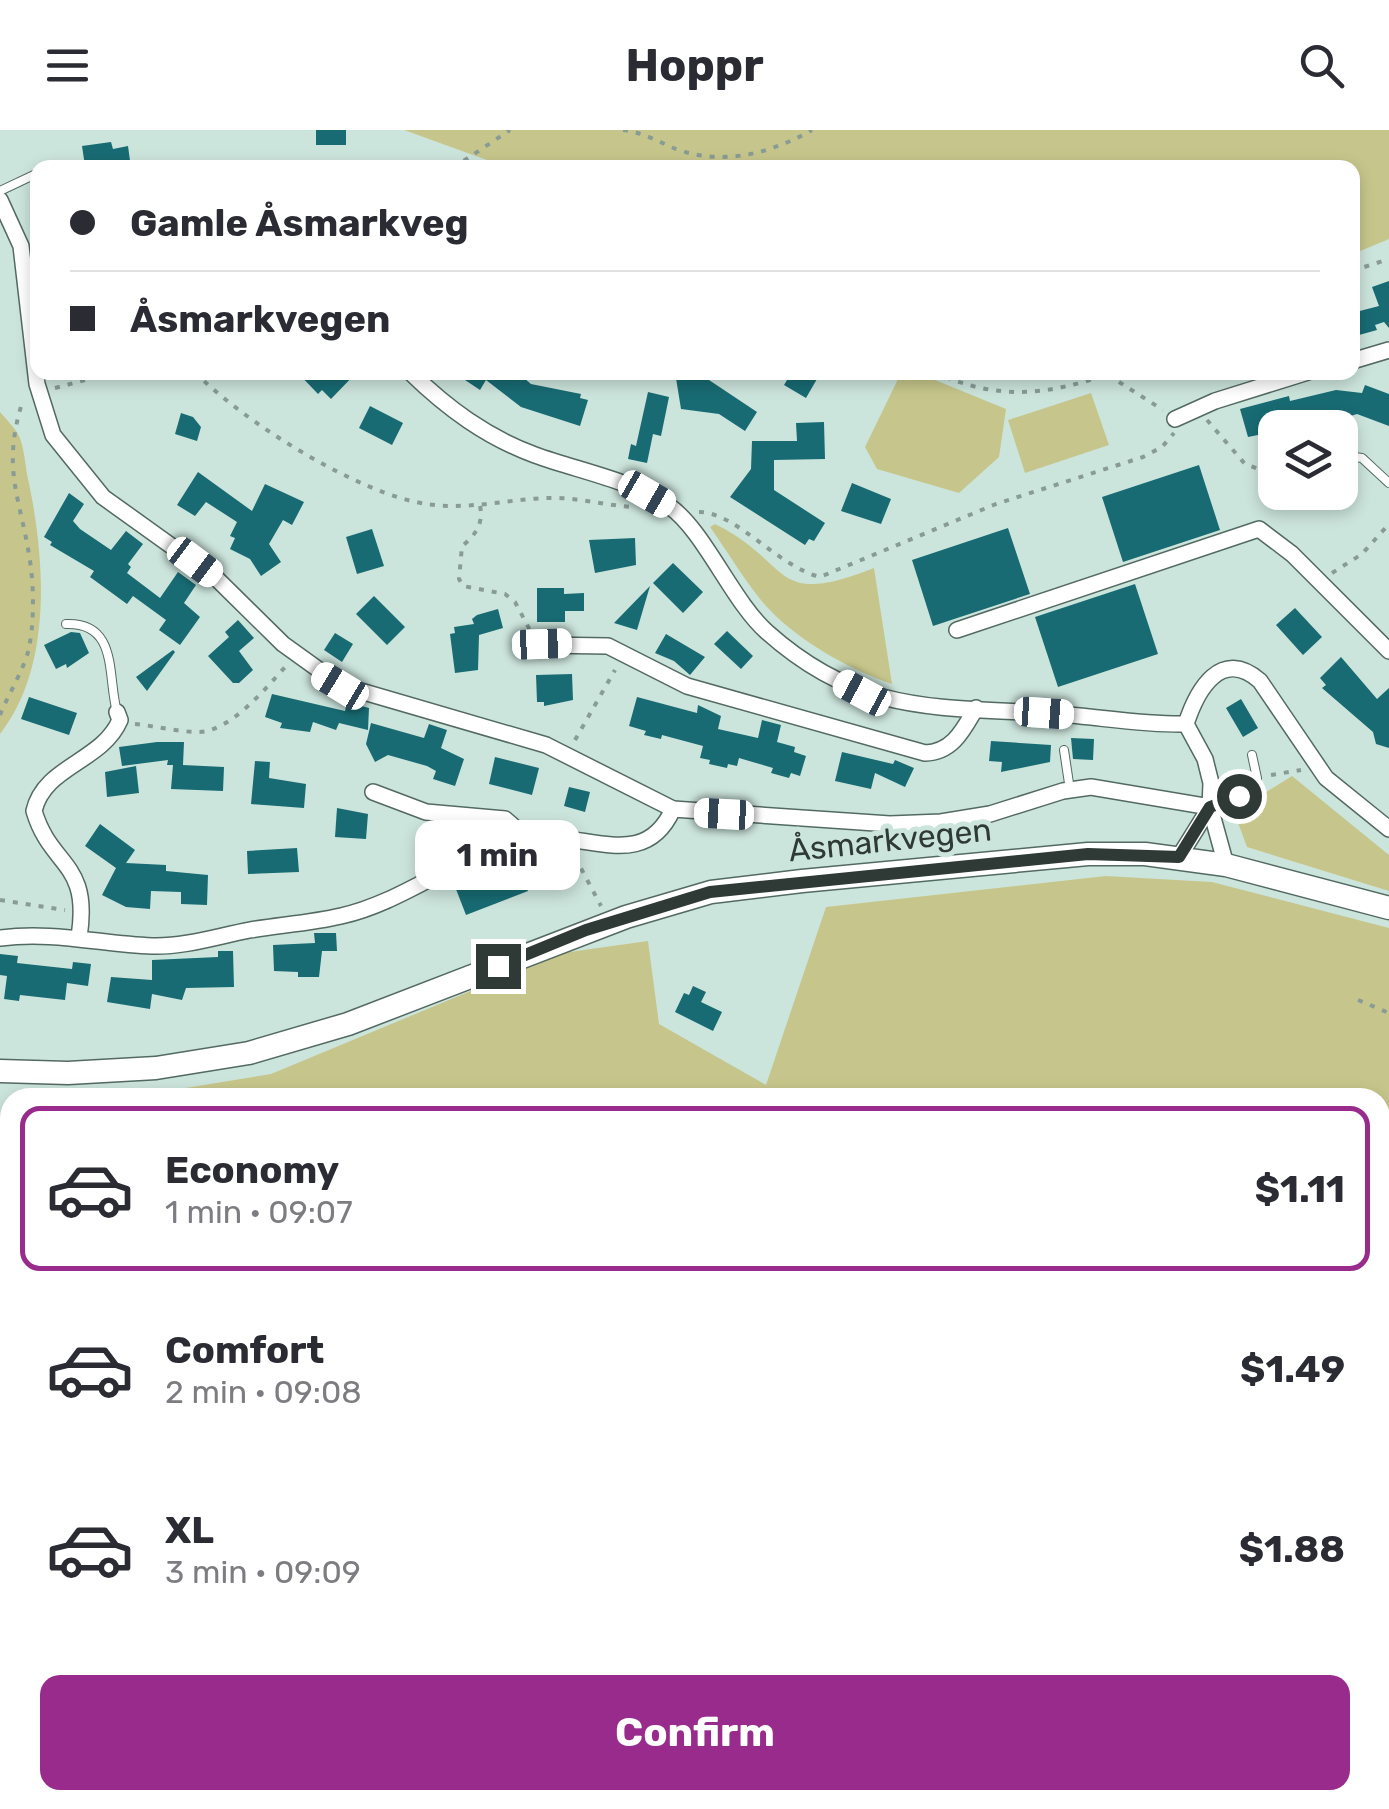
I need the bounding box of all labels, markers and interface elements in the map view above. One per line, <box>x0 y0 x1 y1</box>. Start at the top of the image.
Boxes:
icon: menu <box>40 38 95 93</box>
icon: search <box>1294 38 1349 93</box>
text: Hoppr <box>625 39 764 92</box>
text: Gamle Åsmarkveg <box>130 200 469 246</box>
text: Åsmarkvegen <box>130 296 390 342</box>
map controls <box>1258 410 1358 510</box>
button: layers <box>1258 410 1358 510</box>
car <box>614 466 680 522</box>
car <box>162 532 228 592</box>
car <box>511 628 573 660</box>
car <box>307 658 373 714</box>
car <box>828 666 896 720</box>
car <box>1013 696 1075 730</box>
route start <box>1217 774 1262 819</box>
car <box>693 797 755 831</box>
street label: Åsmarkvegen <box>787 810 993 870</box>
callout: 1 min <box>416 821 580 891</box>
text: 1 min <box>457 836 538 874</box>
route end <box>476 944 521 989</box>
icon: car <box>45 1144 135 1234</box>
text: Economy <box>165 1147 339 1193</box>
text: $1.11 <box>1255 1166 1345 1212</box>
text: 1 min · 09:07 <box>165 1193 353 1231</box>
icon: car <box>45 1324 135 1414</box>
text: Comfort <box>165 1327 324 1373</box>
text: $1.49 <box>1240 1346 1345 1392</box>
text: 2 min · 09:08 <box>165 1373 362 1411</box>
icon: car <box>45 1504 135 1594</box>
text: XL <box>165 1507 214 1553</box>
text: $1.88 <box>1239 1526 1345 1572</box>
text: 3 min · 09:09 <box>165 1553 361 1591</box>
button: Confirm <box>40 1675 1350 1790</box>

